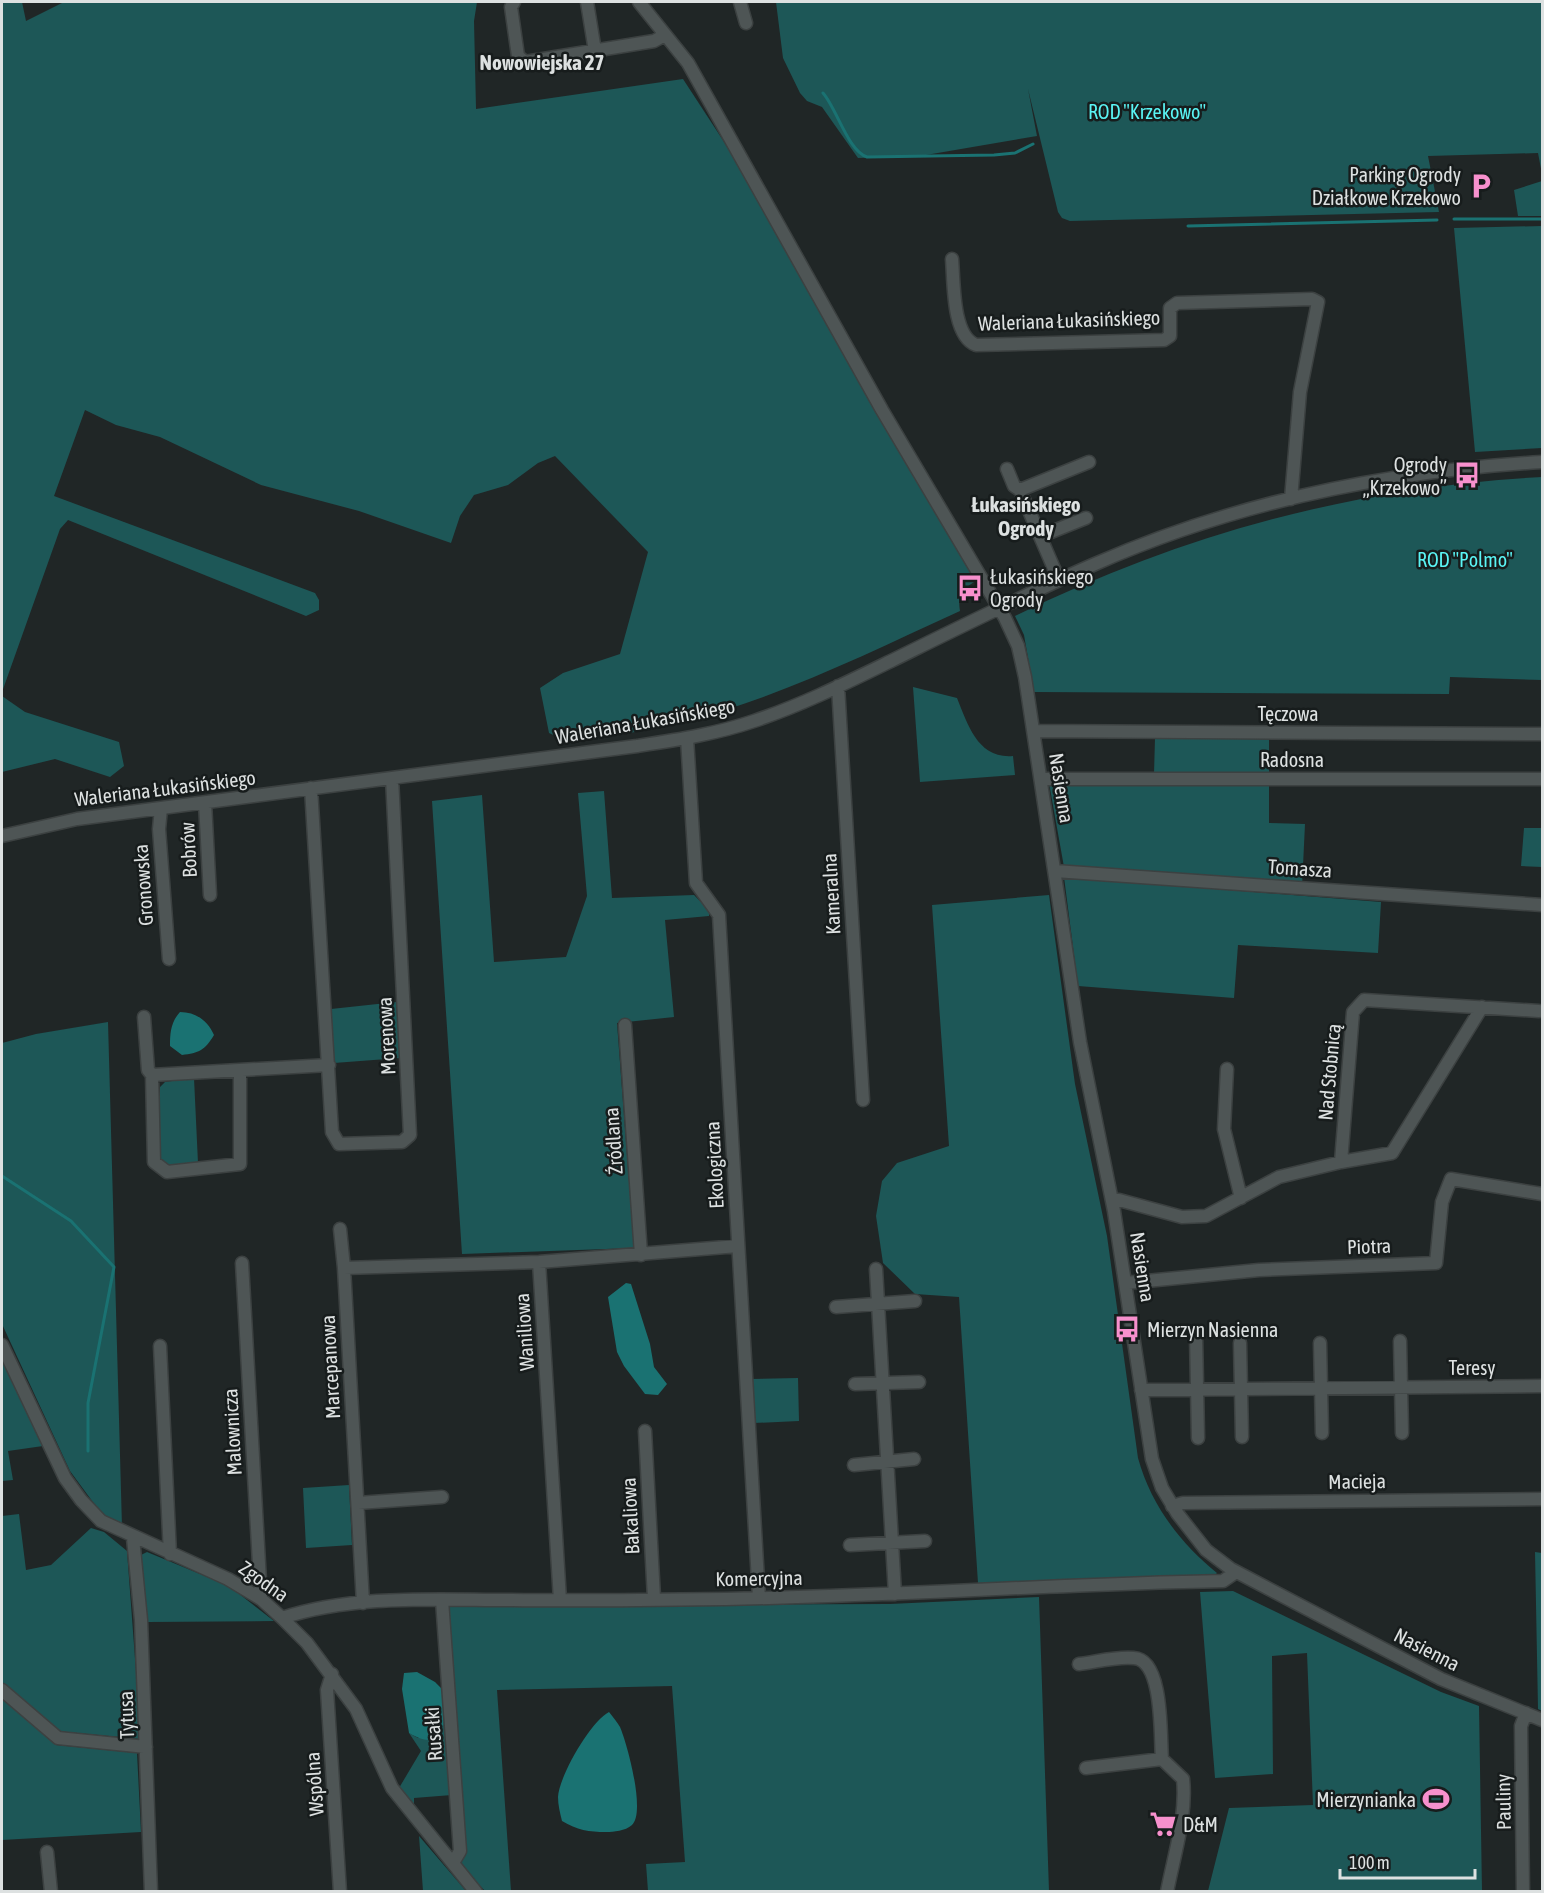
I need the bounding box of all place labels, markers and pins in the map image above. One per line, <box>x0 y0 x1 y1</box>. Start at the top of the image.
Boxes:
place label: Parking Ogrody Działkowe Krzekowo <box>1312 163 1461 209</box>
parking icon: Parking Ogrody Działkowe Krzekowo <box>1466 171 1496 201</box>
place label: Ogrody „Krzekowo” <box>1363 453 1447 499</box>
bus stop icon: Ogrody „Krzekowo” <box>1452 460 1482 490</box>
place label: Łukasińskiego Ogrody <box>990 565 1093 611</box>
bus stop icon: Łukasińskiego Ogrody <box>955 573 985 603</box>
bus stop icon: Mierzyn Nasienna <box>1112 1314 1142 1344</box>
place label: Mierzyn Nasienna <box>1147 1318 1278 1341</box>
sports icon: Mierzynianka <box>1421 1784 1451 1814</box>
place label: Mierzynianka <box>1316 1788 1416 1811</box>
supermarket icon: D&M <box>1148 1809 1178 1839</box>
place label: D&M <box>1183 1813 1218 1836</box>

